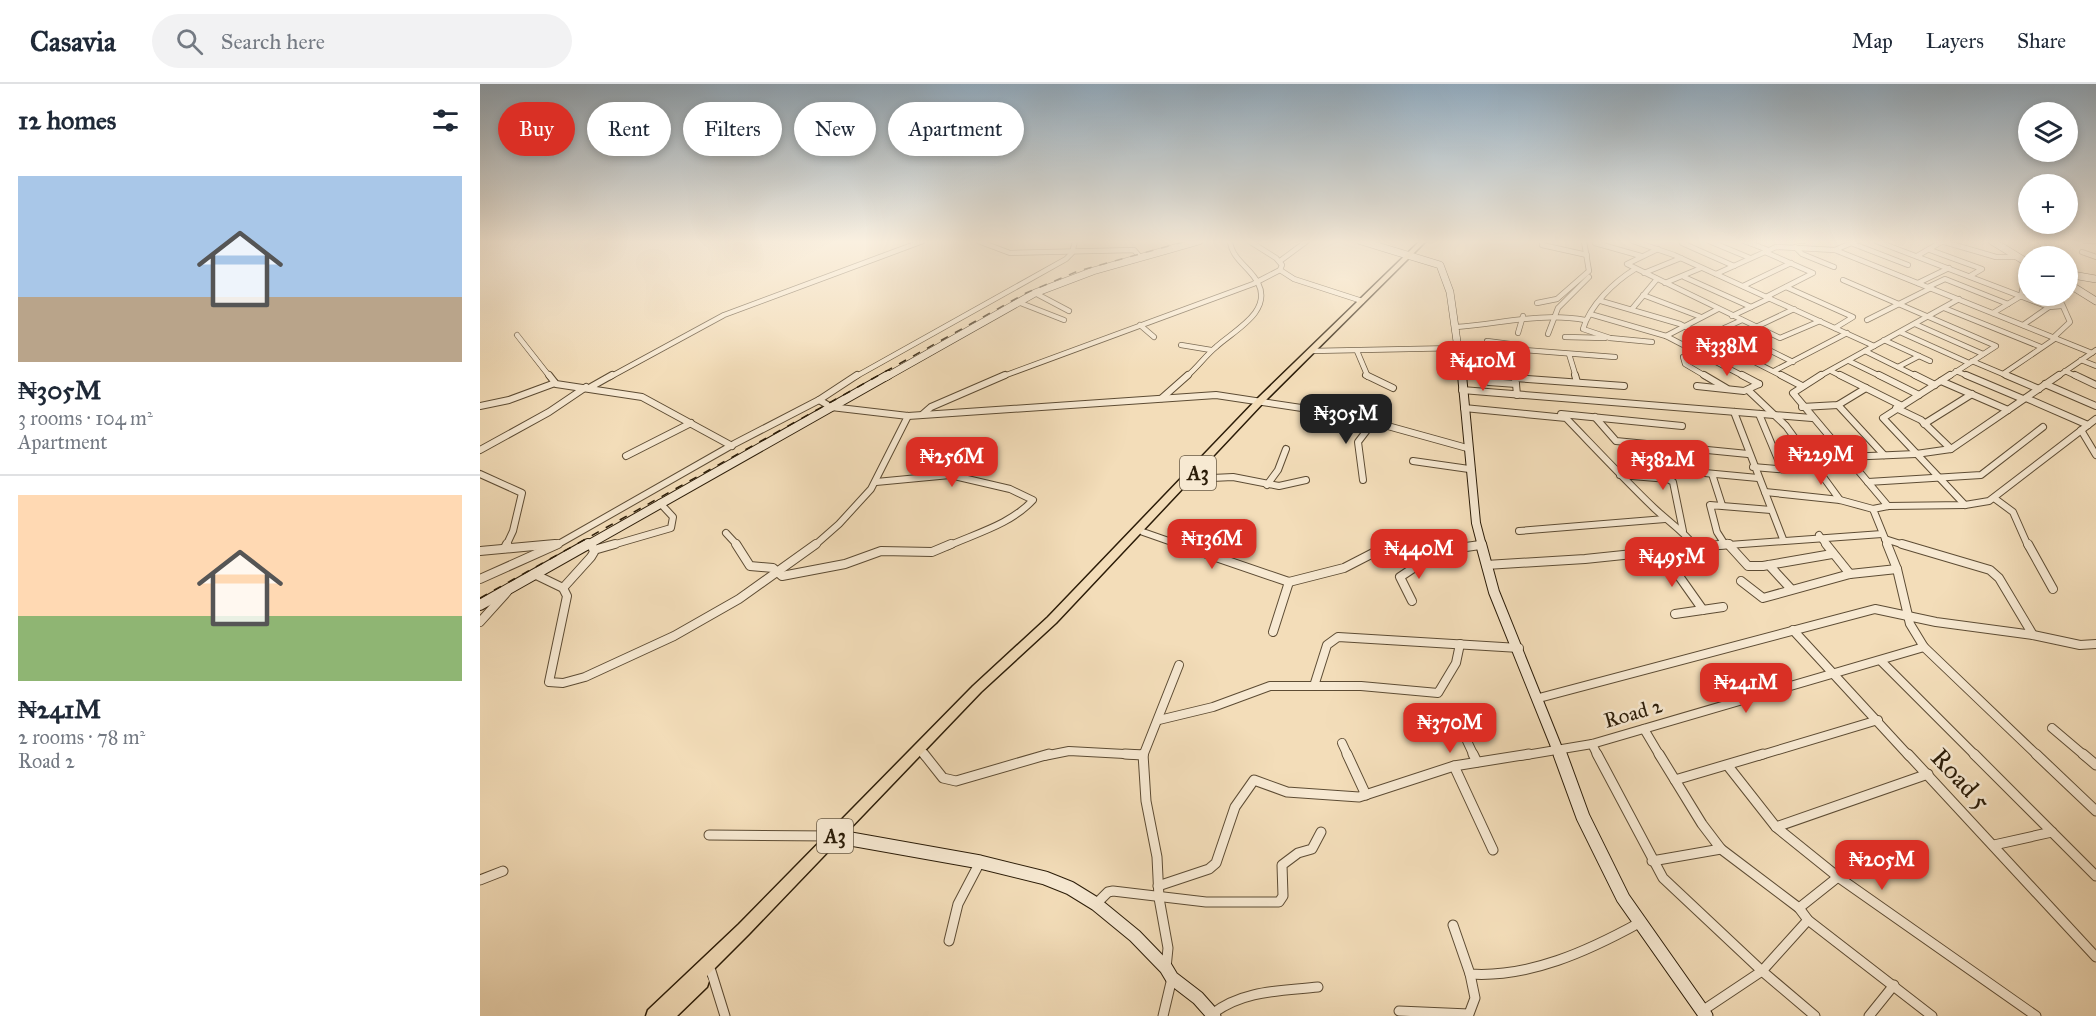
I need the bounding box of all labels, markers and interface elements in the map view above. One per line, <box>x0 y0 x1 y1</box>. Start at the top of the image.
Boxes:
search box <box>152 14 572 68</box>
text: Casavia <box>30 24 116 59</box>
icon: search <box>173 25 206 58</box>
text: Search here <box>221 28 325 55</box>
text: Map <box>1852 28 1893 54</box>
text: Layers <box>1926 28 1984 54</box>
text: Share <box>2017 28 2066 54</box>
chip: Buy <box>498 102 575 156</box>
chip: Rent <box>587 102 671 156</box>
chip: Filters <box>683 102 782 156</box>
chip: New <box>794 102 876 156</box>
chip: Apartment <box>888 102 1024 156</box>
map controls <box>2018 102 2078 306</box>
button: layers <box>2018 102 2078 162</box>
text: 12 homes <box>18 104 116 136</box>
icon: filters <box>429 104 462 137</box>
button: + <box>2018 174 2078 234</box>
icon: home <box>186 215 294 323</box>
button: − <box>2018 246 2078 306</box>
pin: ₦338M <box>1685 326 1769 377</box>
text: ₦338M <box>1696 333 1758 357</box>
pin: ₦410M <box>1441 341 1525 392</box>
text: ₦410M <box>1450 348 1516 372</box>
text: ₦305M <box>18 374 101 406</box>
pin: ₦305M <box>1304 394 1388 445</box>
text: ₦305M <box>1314 401 1378 425</box>
text: 3 rooms · 104 m² <box>18 406 153 430</box>
text: Apartment <box>18 430 107 454</box>
pin: ₦229M <box>1779 435 1863 486</box>
pin: ₦256M <box>910 437 994 488</box>
pin: ₦382M <box>1621 440 1705 491</box>
text: ₦229M <box>1788 442 1854 466</box>
text: ₦256M <box>920 444 984 468</box>
text: ₦382M <box>1631 447 1695 471</box>
road number: A3 <box>1180 456 1216 490</box>
pin: ₦136M <box>1170 519 1254 570</box>
text: ₦136M <box>1181 526 1243 550</box>
pin: ₦440M <box>1377 529 1461 580</box>
icon: home <box>186 534 294 642</box>
text: ₦440M <box>1385 536 1453 560</box>
pin: ₦495M <box>1630 537 1714 588</box>
text: ₦495M <box>1639 544 1705 568</box>
pin: ₦241M <box>1704 663 1788 714</box>
text: ₦241M <box>1714 670 1778 694</box>
street label: Road 2 <box>1601 692 1666 734</box>
text: ₦241M <box>18 693 101 725</box>
pin: ₦370M <box>1408 703 1492 754</box>
text: ₦370M <box>1417 710 1483 734</box>
text: 2 rooms · 78 m² <box>18 725 145 749</box>
street label: Road 5 <box>1924 741 1998 817</box>
text: Road 2 <box>18 749 75 773</box>
road number: A3 <box>817 819 853 853</box>
pin: ₦205M <box>1840 840 1924 891</box>
text: ₦205M <box>1849 847 1915 871</box>

